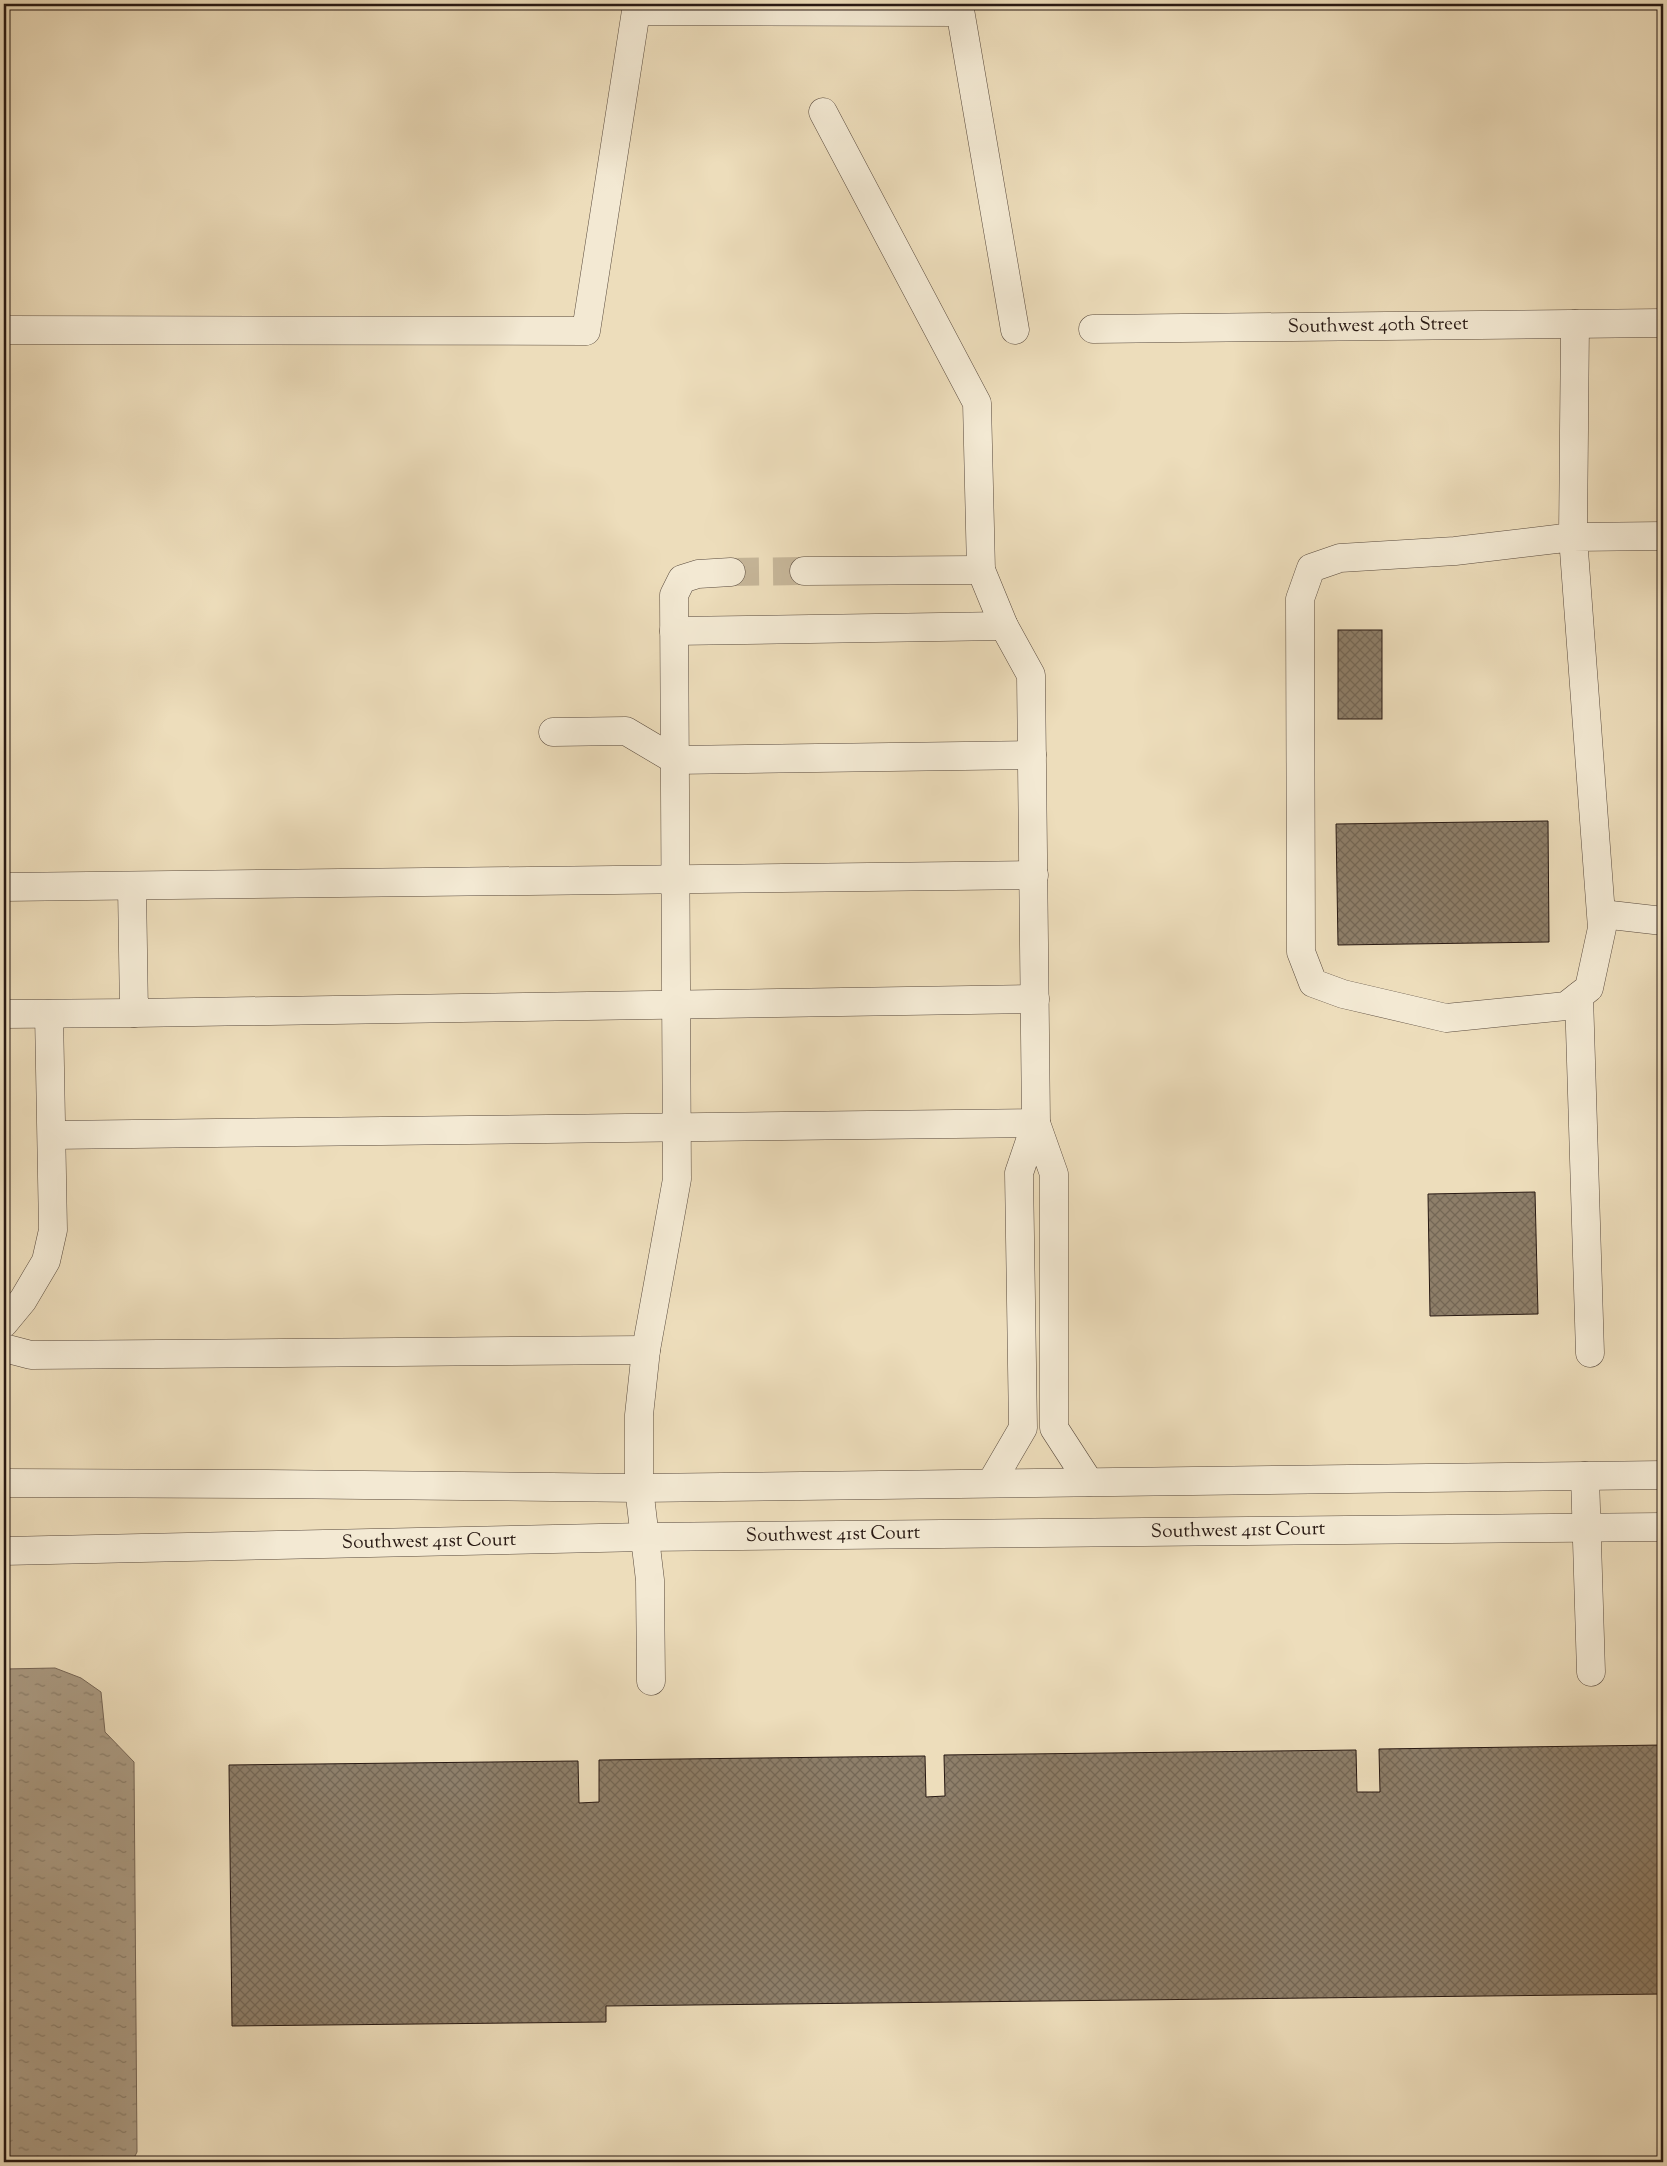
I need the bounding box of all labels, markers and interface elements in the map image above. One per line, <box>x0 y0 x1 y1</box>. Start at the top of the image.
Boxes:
street label: Southwest 40th Street <box>1287 311 1469 341</box>
street label: Southwest 41st Court <box>1151 1516 1326 1546</box>
street label: Southwest 41st Court <box>746 1520 921 1550</box>
street label: Southwest 41st Court <box>342 1527 517 1557</box>

